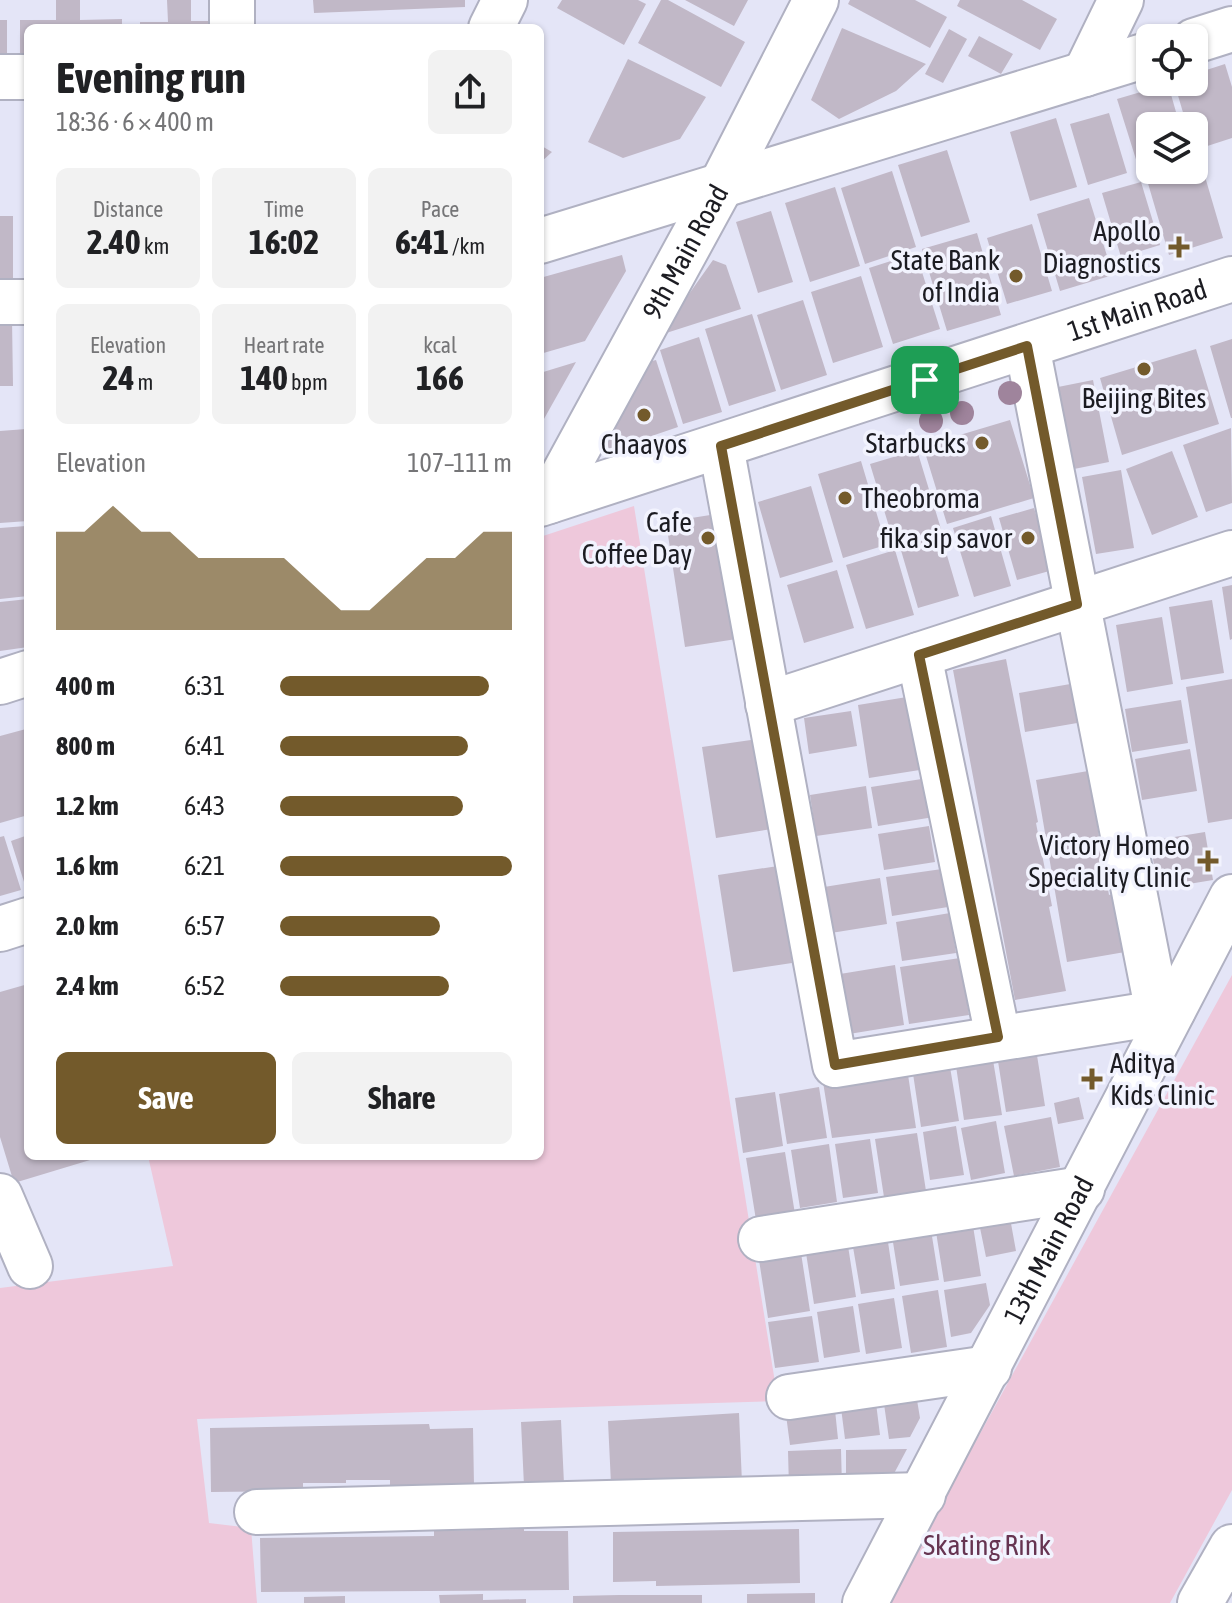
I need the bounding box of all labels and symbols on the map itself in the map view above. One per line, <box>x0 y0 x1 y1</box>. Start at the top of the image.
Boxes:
street label: 9th Main Road <box>636 179 735 324</box>
place label: Apollo Diagnostics <box>1042 215 1161 279</box>
marker: Apollo Diagnostics <box>1168 236 1190 258</box>
place label: State Bank of India <box>891 244 1000 308</box>
marker: State Bank of India <box>1007 267 1025 285</box>
street label: 1st Main Road <box>1064 272 1211 347</box>
pin <box>891 346 959 414</box>
marker: Beijing Bites <box>1135 360 1153 378</box>
place label: Beijing Bites <box>1082 382 1206 414</box>
marker: Chaayos <box>635 406 653 424</box>
place label: Starbucks <box>866 427 966 459</box>
place label: Chaayos <box>601 428 687 460</box>
marker: Starbucks <box>973 434 991 452</box>
place label: Theobroma <box>861 482 980 514</box>
marker: Theobroma <box>836 489 854 507</box>
place label: Cafe Coffee Day <box>582 506 692 570</box>
place label: fika sip savor <box>880 522 1013 554</box>
marker: Cafe Coffee Day <box>699 529 717 547</box>
marker: fika sip savor <box>1019 529 1037 547</box>
place label: Victory Homeo Speciality Clinic <box>1028 829 1191 893</box>
marker: Victory Homeo Speciality Clinic <box>1197 850 1219 872</box>
place label: Aditya Kids Clinic <box>1110 1047 1215 1111</box>
marker: Aditya Kids Clinic <box>1081 1068 1103 1090</box>
street label: 13th Main Road <box>997 1171 1100 1329</box>
park label: Skating Rink <box>923 1529 1051 1561</box>

